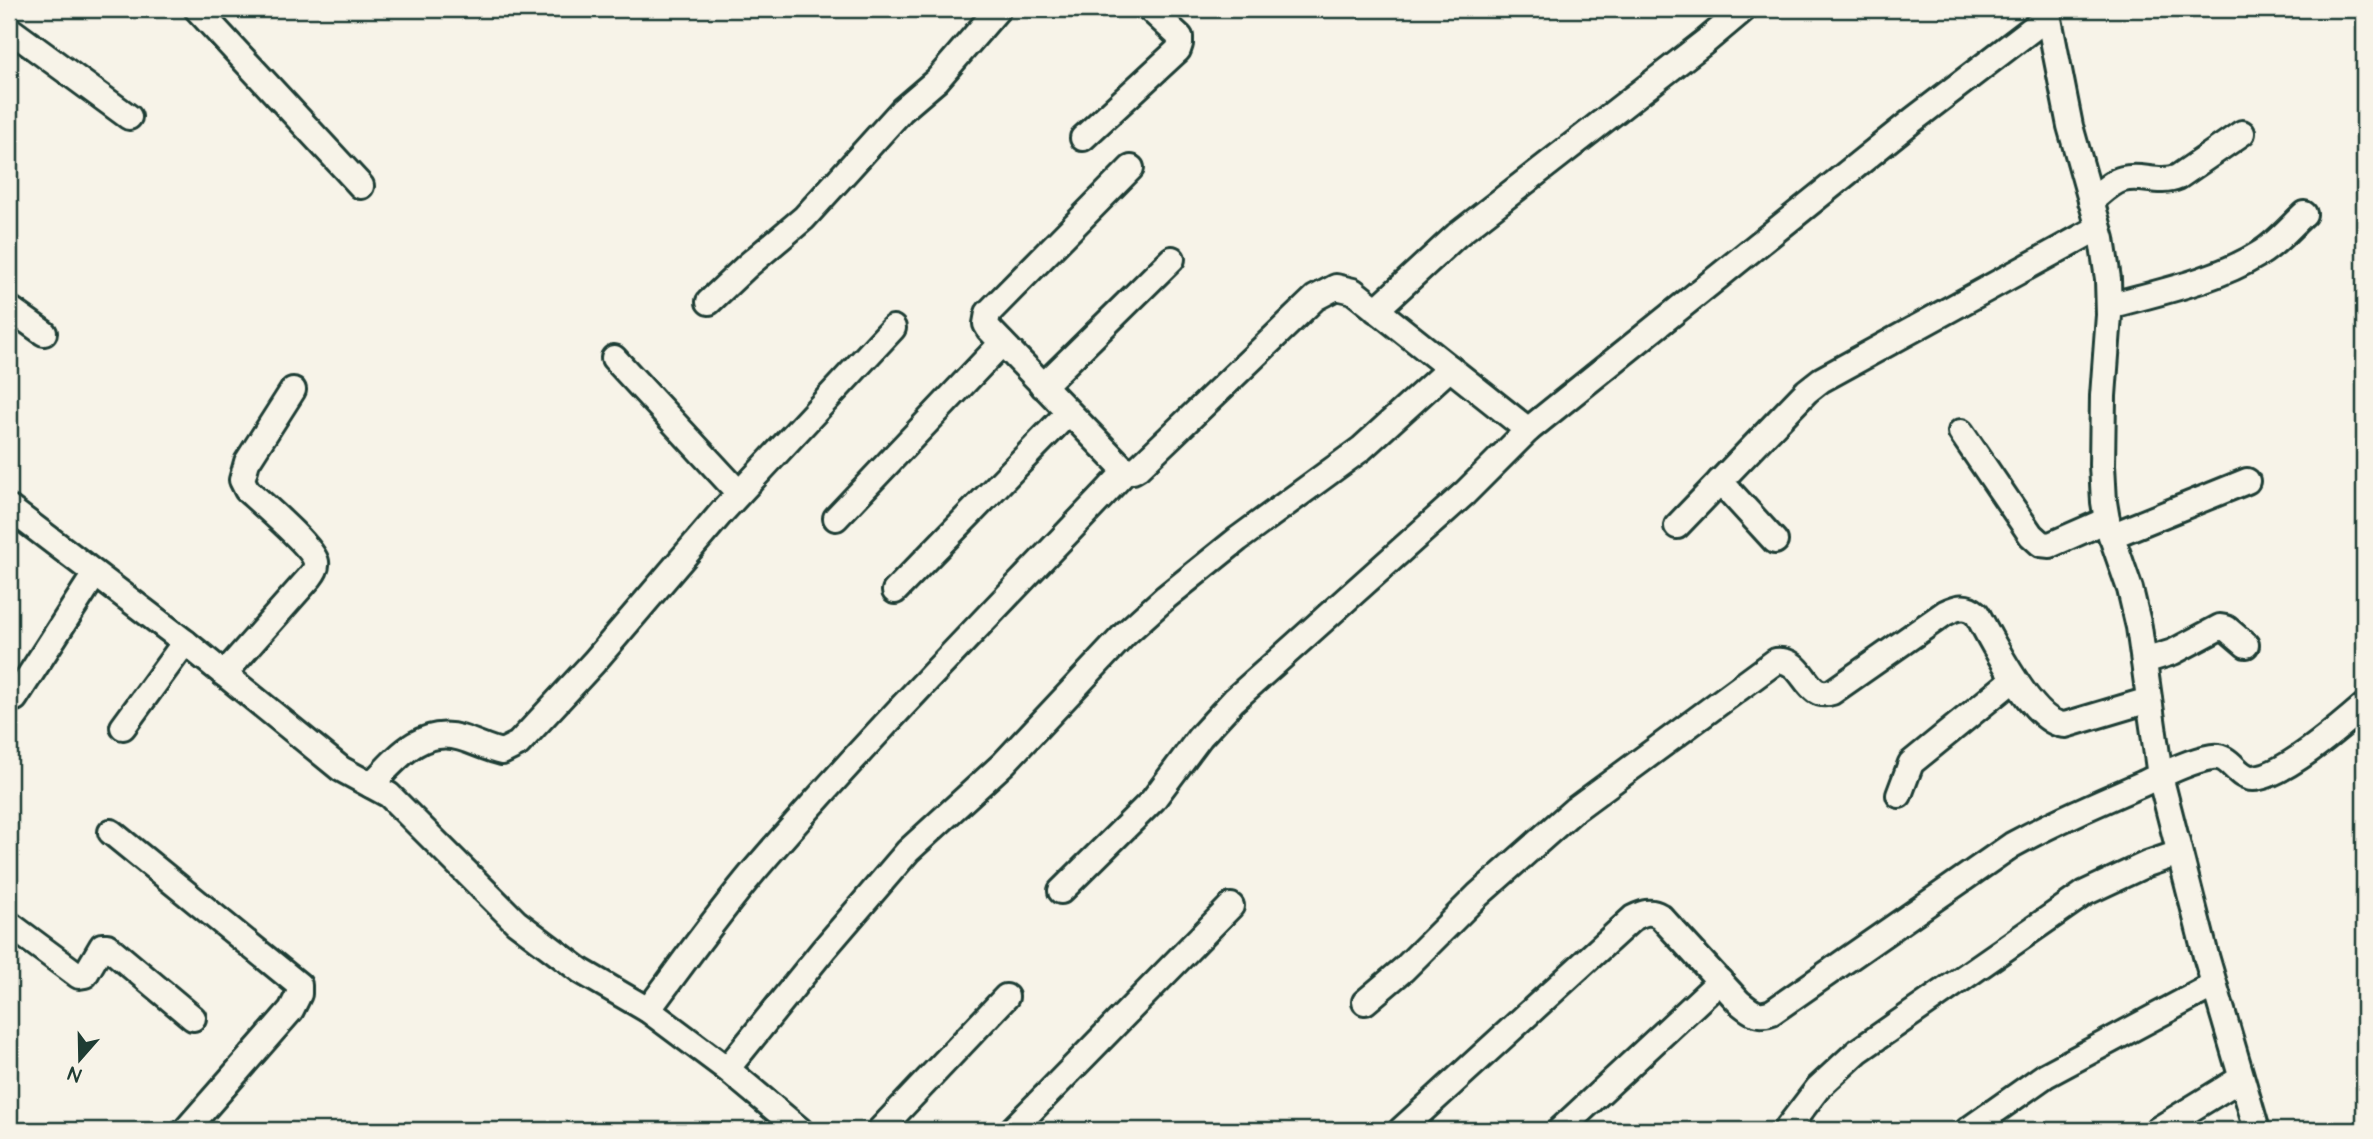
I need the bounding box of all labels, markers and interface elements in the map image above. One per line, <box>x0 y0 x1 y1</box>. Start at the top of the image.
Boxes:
north arrow <box>46 1024 116 1094</box>
text: N <box>64 1059 85 1088</box>

